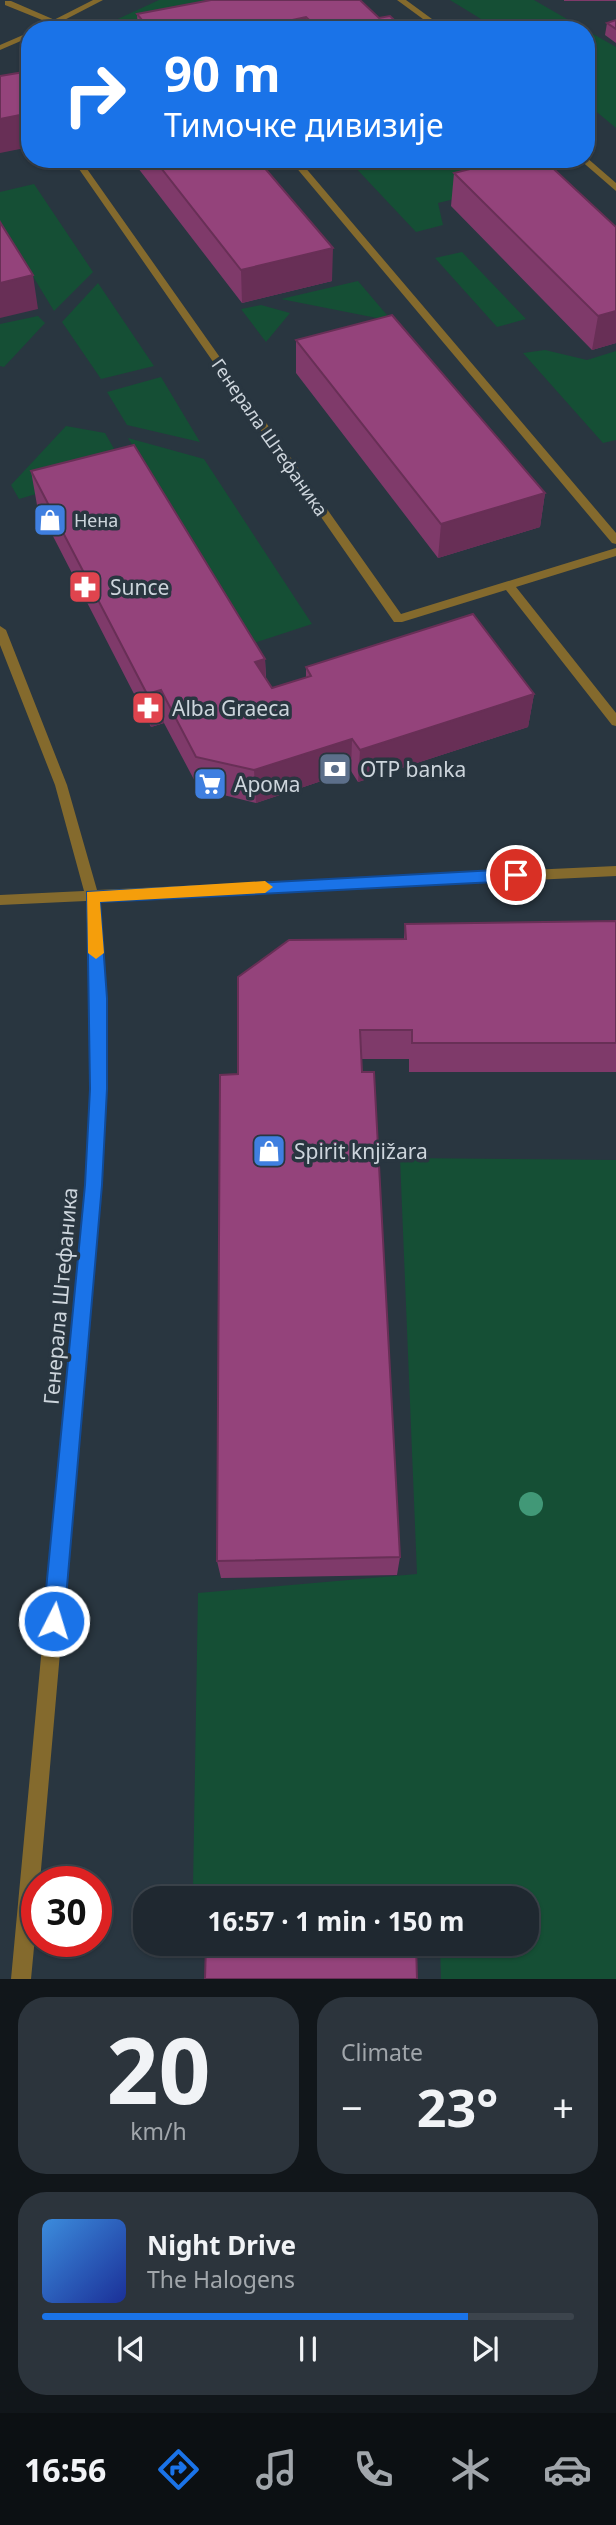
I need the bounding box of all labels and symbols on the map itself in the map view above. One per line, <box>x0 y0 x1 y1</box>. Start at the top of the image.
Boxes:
street label: Генерала Штефаника <box>207 354 333 520</box>
shop icon: Нена <box>31 501 69 539</box>
place label: Нена <box>74 508 118 532</box>
pharmacy icon: Sunce <box>66 568 104 606</box>
place label: Sunce <box>110 573 169 601</box>
pharmacy icon: Alba Graeca <box>129 689 167 727</box>
place label: Alba Graeca <box>172 694 290 722</box>
bank icon: OTP banka <box>316 750 354 788</box>
place label: OTP banka <box>360 755 466 783</box>
supermarket icon: Арома <box>191 765 229 803</box>
place label: Арома <box>234 770 300 798</box>
pin <box>486 845 546 905</box>
shop icon: Spirit knjižara <box>250 1132 288 1170</box>
place label: Spirit knjižara <box>294 1137 428 1165</box>
street label: Генерала Штефаника <box>37 1186 83 1406</box>
position arrow <box>17 1584 91 1658</box>
speed limit sign: 30 <box>21 1866 112 1957</box>

